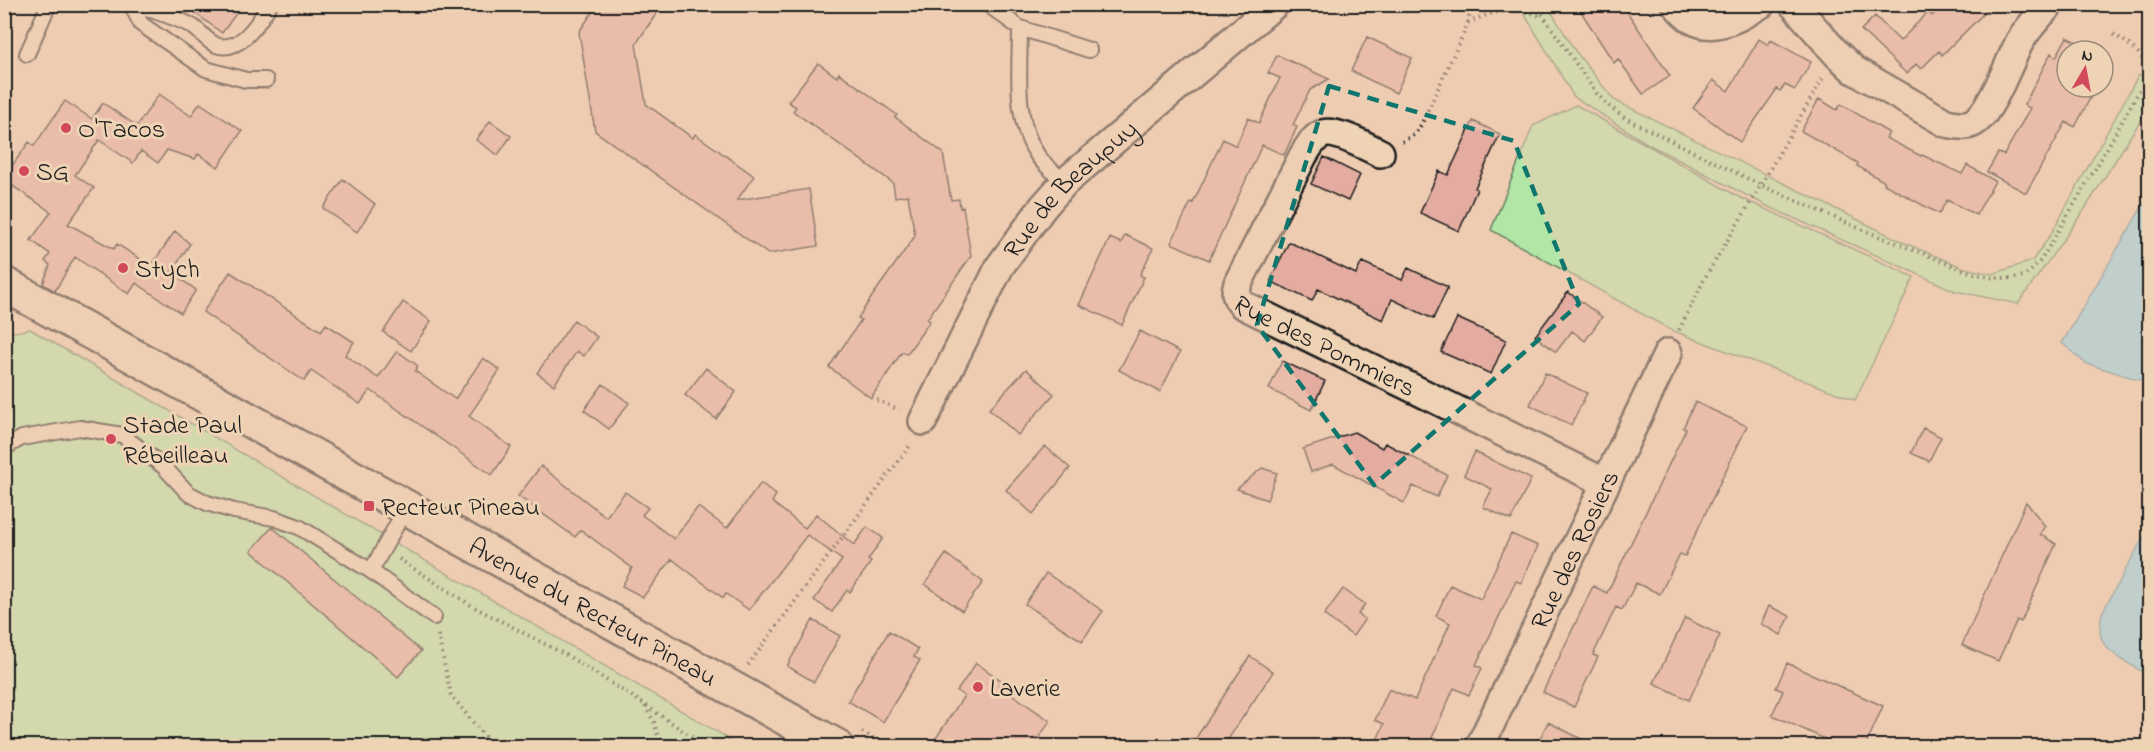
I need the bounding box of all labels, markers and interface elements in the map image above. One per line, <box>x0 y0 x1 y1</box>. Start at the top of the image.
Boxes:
north arrow <box>2055 39 2115 99</box>
text: N <box>2080 43 2095 69</box>
place label: O'Tacos <box>78 112 165 150</box>
street label: Rue de Beaupuy <box>995 112 1147 268</box>
marker: O'Tacos <box>59 121 73 135</box>
place label: SG <box>36 155 69 193</box>
marker: SG <box>17 164 31 178</box>
place label: Stych <box>135 252 200 290</box>
marker: Stych <box>116 261 130 275</box>
street label: Rue des Pommiers <box>1222 288 1421 409</box>
place label: Stade Paul Rébeilleau <box>123 408 242 476</box>
marker: Stade Paul Rébeilleau <box>104 432 118 446</box>
street label: Rue des Rosiers <box>1522 465 1631 636</box>
place label: Recteur Pineau <box>381 490 540 528</box>
marker: Recteur Pineau <box>362 499 376 513</box>
street label: Avenue du Recteur Pineau <box>461 529 723 698</box>
place label: Laverie <box>990 671 1061 709</box>
marker: Laverie <box>971 680 985 694</box>

